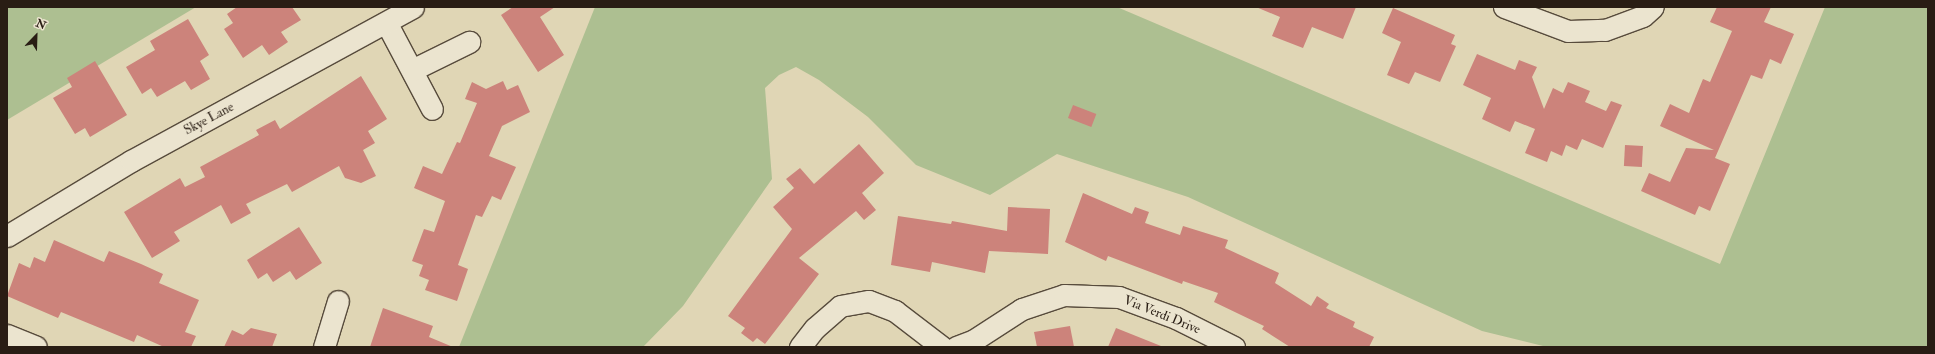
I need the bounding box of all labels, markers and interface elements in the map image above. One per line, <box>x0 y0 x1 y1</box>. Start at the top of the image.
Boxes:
north arrow <box>16 16 56 56</box>
text: N <box>34 17 48 32</box>
street label: Skye Lane <box>181 99 237 139</box>
street label: Via Verdi Drive <box>1121 293 1203 337</box>

